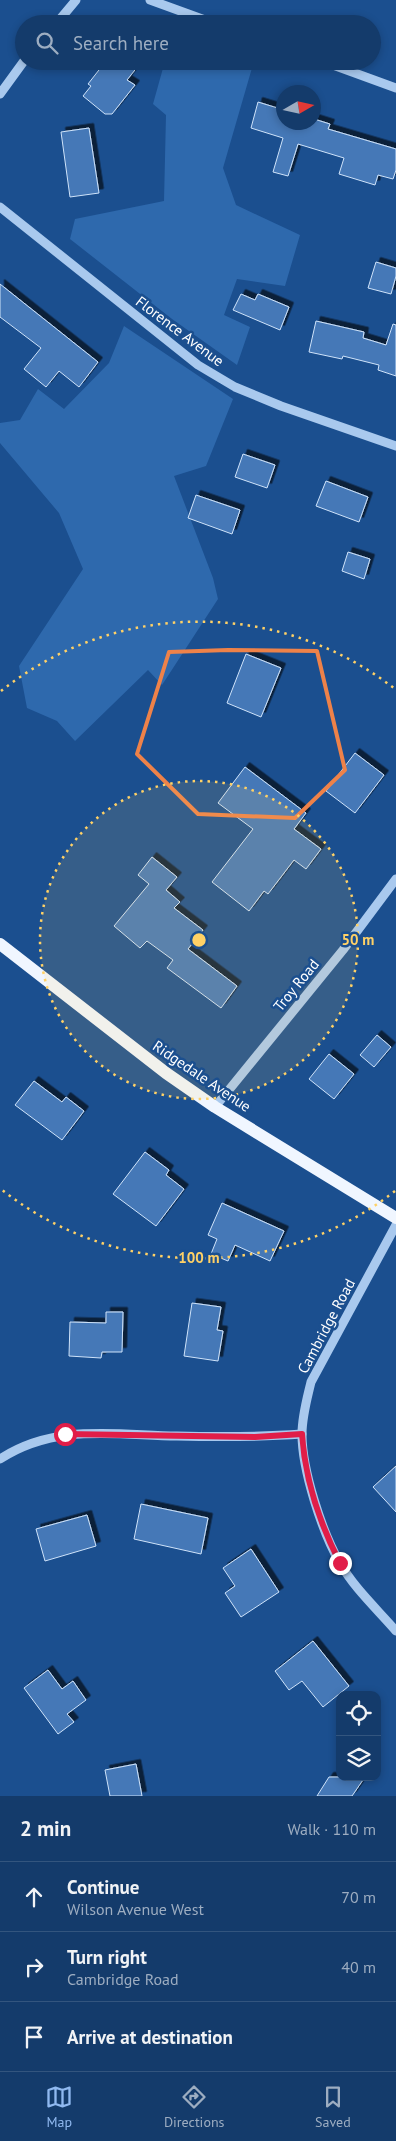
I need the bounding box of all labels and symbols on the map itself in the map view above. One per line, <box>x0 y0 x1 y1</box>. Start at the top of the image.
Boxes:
north arrow <box>276 85 321 130</box>
street label: Florence Avenue <box>132 292 228 370</box>
text: 50 m <box>342 930 374 949</box>
centre of rings <box>190 931 208 949</box>
street label: Troy Road <box>269 955 323 1015</box>
street label: Ridgedale Avenue <box>149 1036 255 1116</box>
text: 100 m <box>178 1248 220 1267</box>
street label: Cambridge Road <box>293 1275 359 1377</box>
route start <box>54 1423 77 1446</box>
route end <box>329 1552 352 1575</box>

